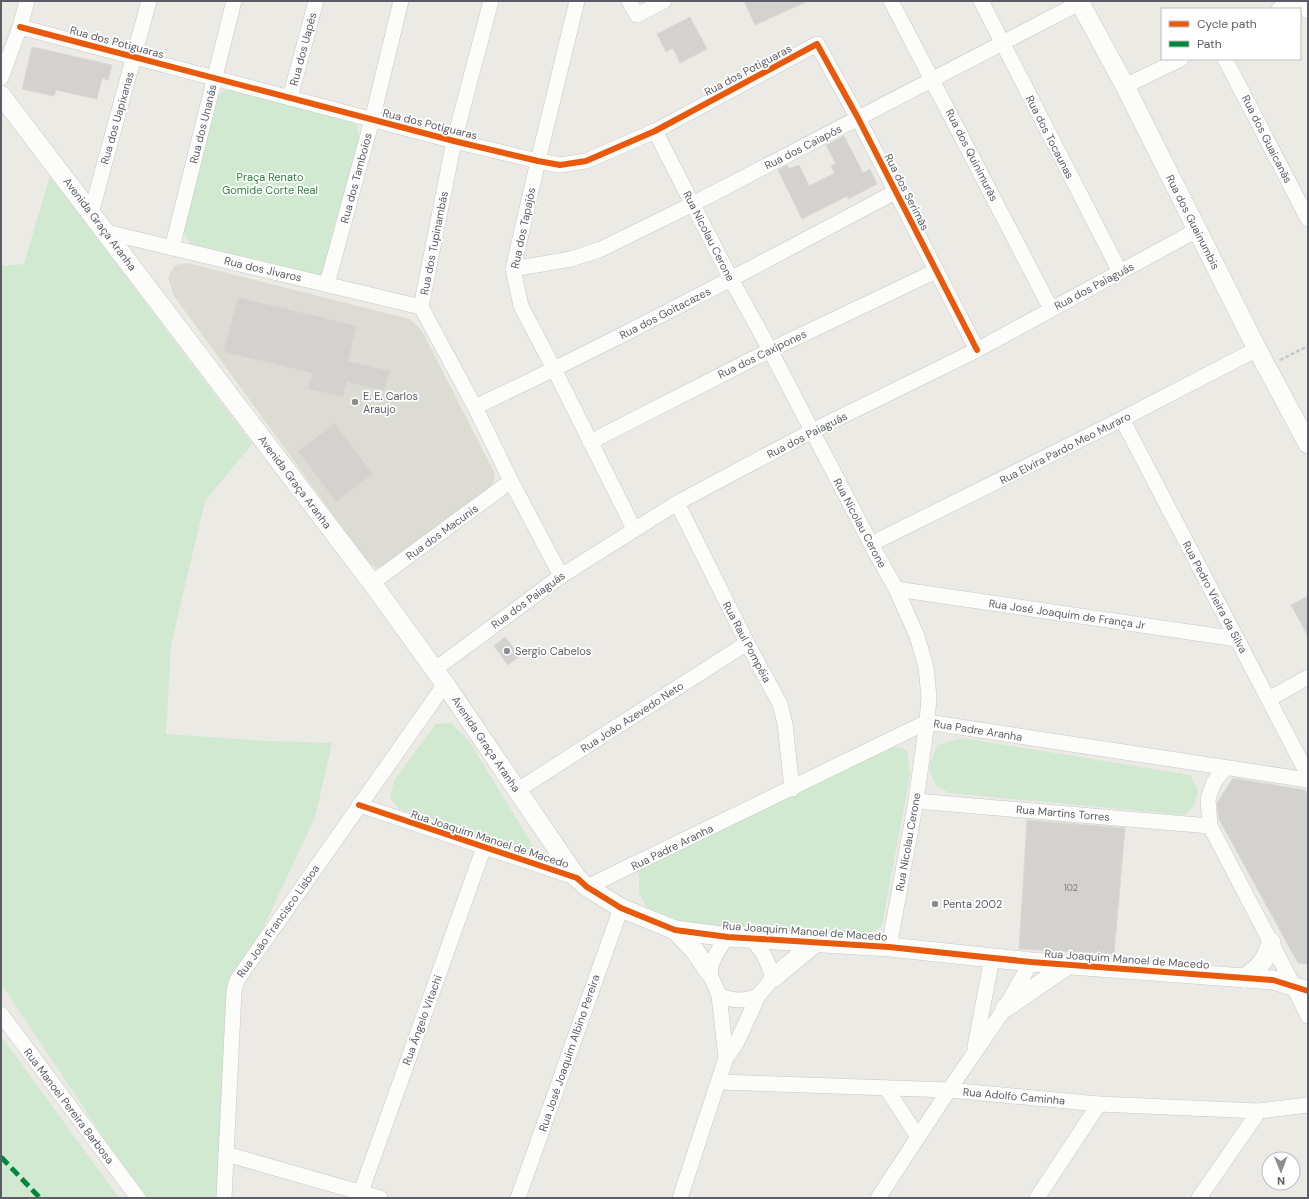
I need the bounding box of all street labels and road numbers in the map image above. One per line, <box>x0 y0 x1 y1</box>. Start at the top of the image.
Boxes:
street label: Rua dos Uapés <box>286 11 320 87</box>
street label: Rua dos Potiguaras <box>68 23 166 61</box>
street label: Rua dos Potiguaras <box>702 41 794 99</box>
street label: Rua dos Uapixanas <box>97 70 137 166</box>
street label: Rua dos Unanás <box>186 83 220 165</box>
street label: Rua dos Tocaunas <box>1023 93 1077 181</box>
street label: Rua dos Guaicanãs <box>1239 93 1295 185</box>
street label: Rua dos Potiguaras <box>381 105 479 143</box>
street label: Rua dos Quinimurãs <box>943 107 1001 203</box>
street label: Rua dos Caiapós <box>762 121 844 173</box>
street label: Rua dos Tamboios <box>337 131 375 225</box>
street label: Rua dos Serimãs <box>882 151 932 233</box>
street label: Rua dos Guainumbis <box>1163 172 1223 272</box>
street label: Avenida Graça Aranha <box>60 175 140 273</box>
street label: Rua dos Tapajós <box>508 186 538 270</box>
street label: Rua Nicolau Cerone <box>680 188 738 284</box>
street label: Rua dos Tupinambás <box>417 190 451 296</box>
street label: Rua dos Jivaros <box>223 253 303 285</box>
street label: Rua dos Paiaguás <box>1052 259 1136 313</box>
street label: Rua dos Goitacazes <box>617 284 713 342</box>
street label: Rua dos Caxipones <box>715 326 809 382</box>
street label: Rua dos Paiaguás <box>764 409 850 461</box>
street label: Rua Elvira Pardo Meo Muraro <box>997 409 1133 487</box>
street label: Avenida Graça Aranha <box>255 433 335 531</box>
street label: Rua Nicolau Cerone <box>830 476 890 570</box>
street label: Rua dos Macunis <box>403 501 481 563</box>
street label: Rua Pedro Vieira da Silva <box>1179 539 1251 655</box>
street label: Rua dos Paiaguás <box>488 568 568 632</box>
street label: Rua José Joaquim de França Jr <box>988 596 1146 632</box>
street label: Rua Raul Pompéia <box>720 599 774 685</box>
street label: Rua João Azevedo Neto <box>578 678 686 756</box>
street label: Avenida Graça Aranha <box>449 693 523 795</box>
street label: Rua Padre Aranha <box>933 716 1023 744</box>
street label: Rua Nicolau Cerone <box>892 792 924 892</box>
street label: Rua Martins Torres <box>1015 802 1111 824</box>
street label: Rua Joaquim Manoel de Macedo <box>409 807 571 871</box>
street label: Rua Padre Aranha <box>629 821 715 873</box>
street label: Rua João Francisco Lisboa <box>234 862 322 980</box>
street label: Rua Joaquim Manoel de Macedo <box>722 918 888 944</box>
street label: Rua Joaquim Manoel de Macedo <box>1044 946 1210 972</box>
street label: Rua Ângelo Vitachi <box>399 973 445 1067</box>
street label: Rua José Joaquim Albino Pereira <box>535 973 603 1133</box>
street label: Rua Manoel Pereira Barbosa <box>21 1045 117 1167</box>
street label: Rua Adolfo Caminha <box>962 1085 1066 1107</box>

